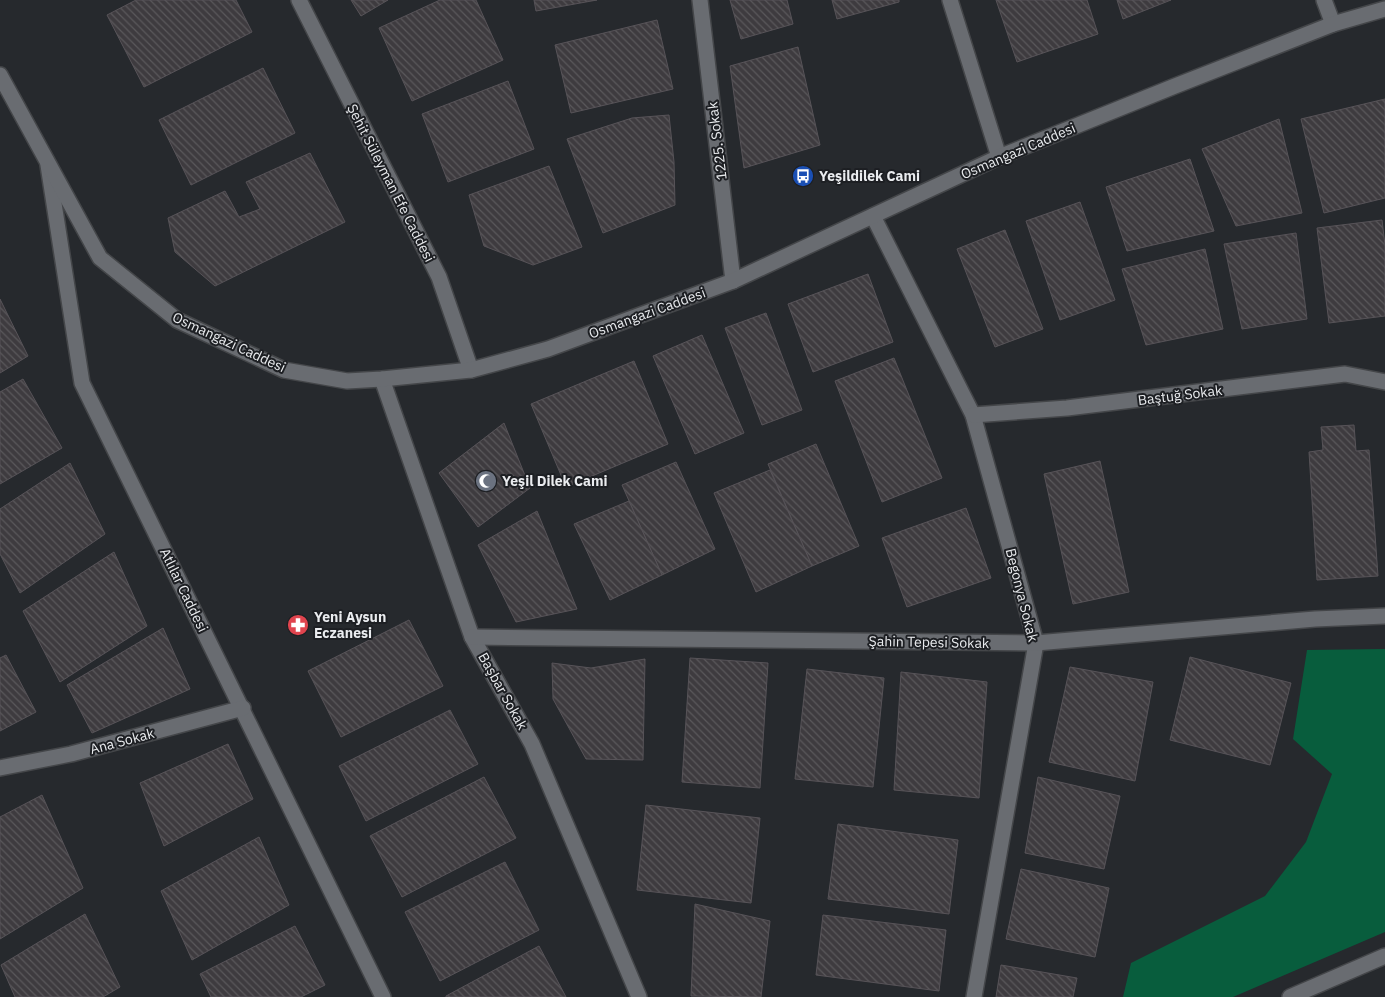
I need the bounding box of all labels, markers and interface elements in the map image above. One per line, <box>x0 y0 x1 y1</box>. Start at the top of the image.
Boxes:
street label: 1225. Sokak <box>703 100 731 181</box>
street label: Şehit Süleyman Efe Caddesi <box>343 101 439 265</box>
street label: Osmangazi Caddesi <box>958 119 1078 183</box>
bus stop icon: Yeşildilek Cami <box>791 164 815 188</box>
place label: Yeşildilek Cami <box>819 167 920 185</box>
street label: Osmangazi Caddesi <box>586 284 708 342</box>
street label: Osmangazi Caddesi <box>169 308 289 376</box>
street label: Baştuğ Sokak <box>1137 381 1224 409</box>
mosque icon: Yeşil Dilek Cami <box>474 469 498 493</box>
place label: Yeşil Dilek Cami <box>502 472 608 490</box>
street label: Atlılar Caddesi <box>156 545 212 635</box>
street label: Begonya Sokak <box>1002 546 1042 644</box>
place label: Yeni Aysun Eczanesi <box>314 608 386 642</box>
pharmacy icon: Yeni Aysun Eczanesi <box>286 613 310 637</box>
street label: Şahin Tepesi Sokak <box>869 632 990 652</box>
street label: Başbar Sokak <box>474 649 532 733</box>
street label: Ana Sokak <box>88 724 157 758</box>

